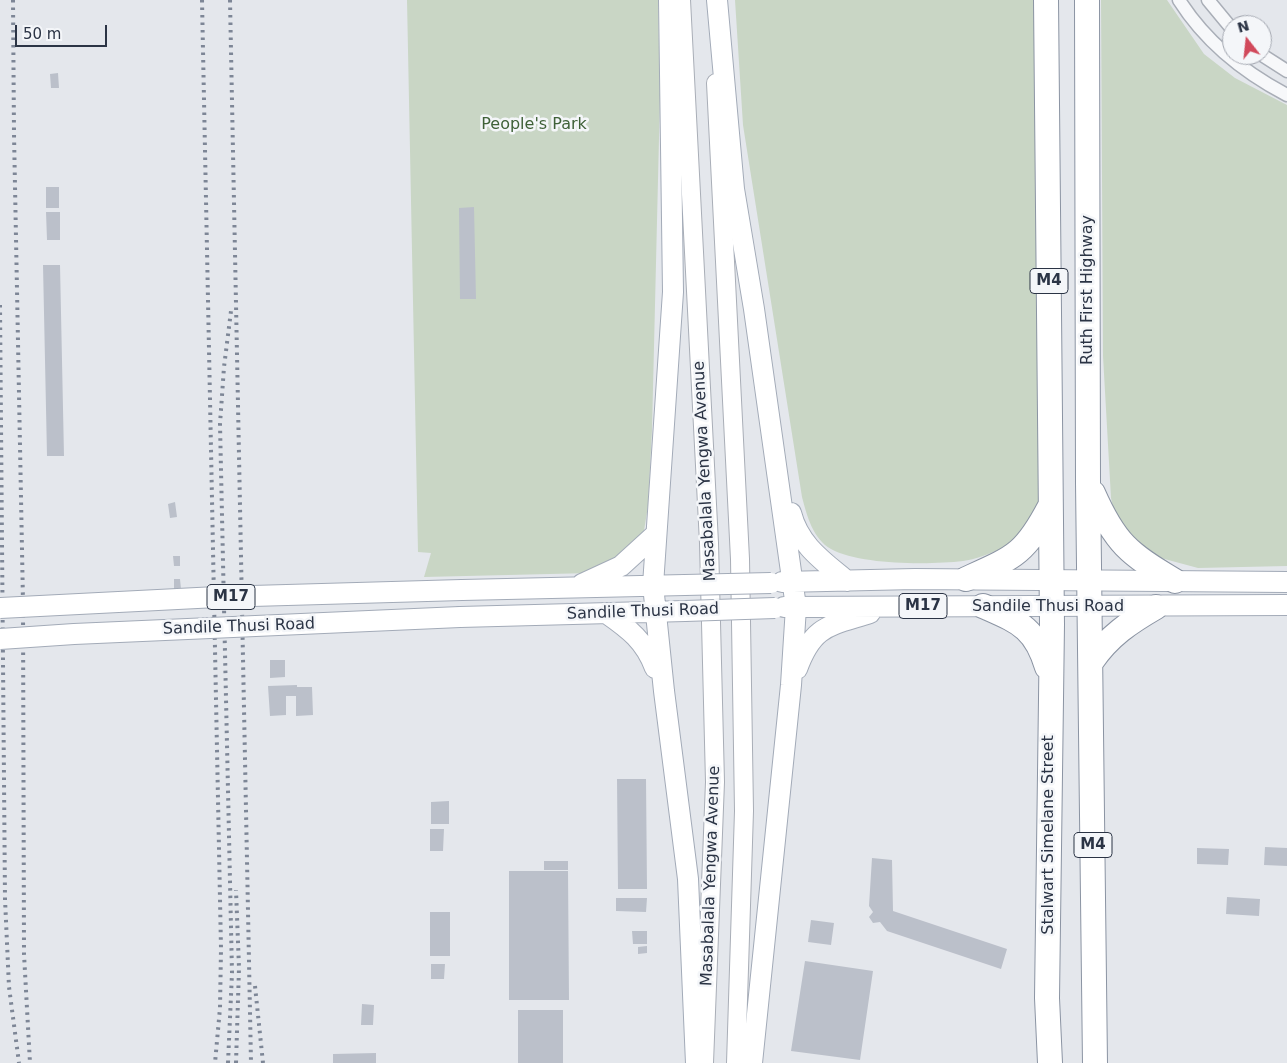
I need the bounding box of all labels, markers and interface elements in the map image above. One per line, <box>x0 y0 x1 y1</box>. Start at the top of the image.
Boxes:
scale bar <box>18 15 110 47</box>
north arrow <box>1222 15 1272 65</box>
text: N <box>1235 17 1251 36</box>
text: 50 m <box>23 25 61 43</box>
park label: People's Park <box>481 115 587 135</box>
street label: Ruth First Highway <box>1078 215 1098 365</box>
road number: M4 <box>1030 268 1068 294</box>
street label: Masabalala Yengwa Avenue <box>690 360 720 582</box>
road number: M17 <box>207 584 255 610</box>
road number: M17 <box>899 594 947 618</box>
street label: Sandile Thusi Road <box>972 597 1124 617</box>
street label: Sandile Thusi Road <box>567 600 719 624</box>
street label: Sandile Thusi Road <box>163 615 315 639</box>
street label: Stalwart Simelane Street <box>1039 735 1059 935</box>
street label: Masabalala Yengwa Avenue <box>698 765 724 987</box>
road number: M4 <box>1074 832 1112 858</box>

